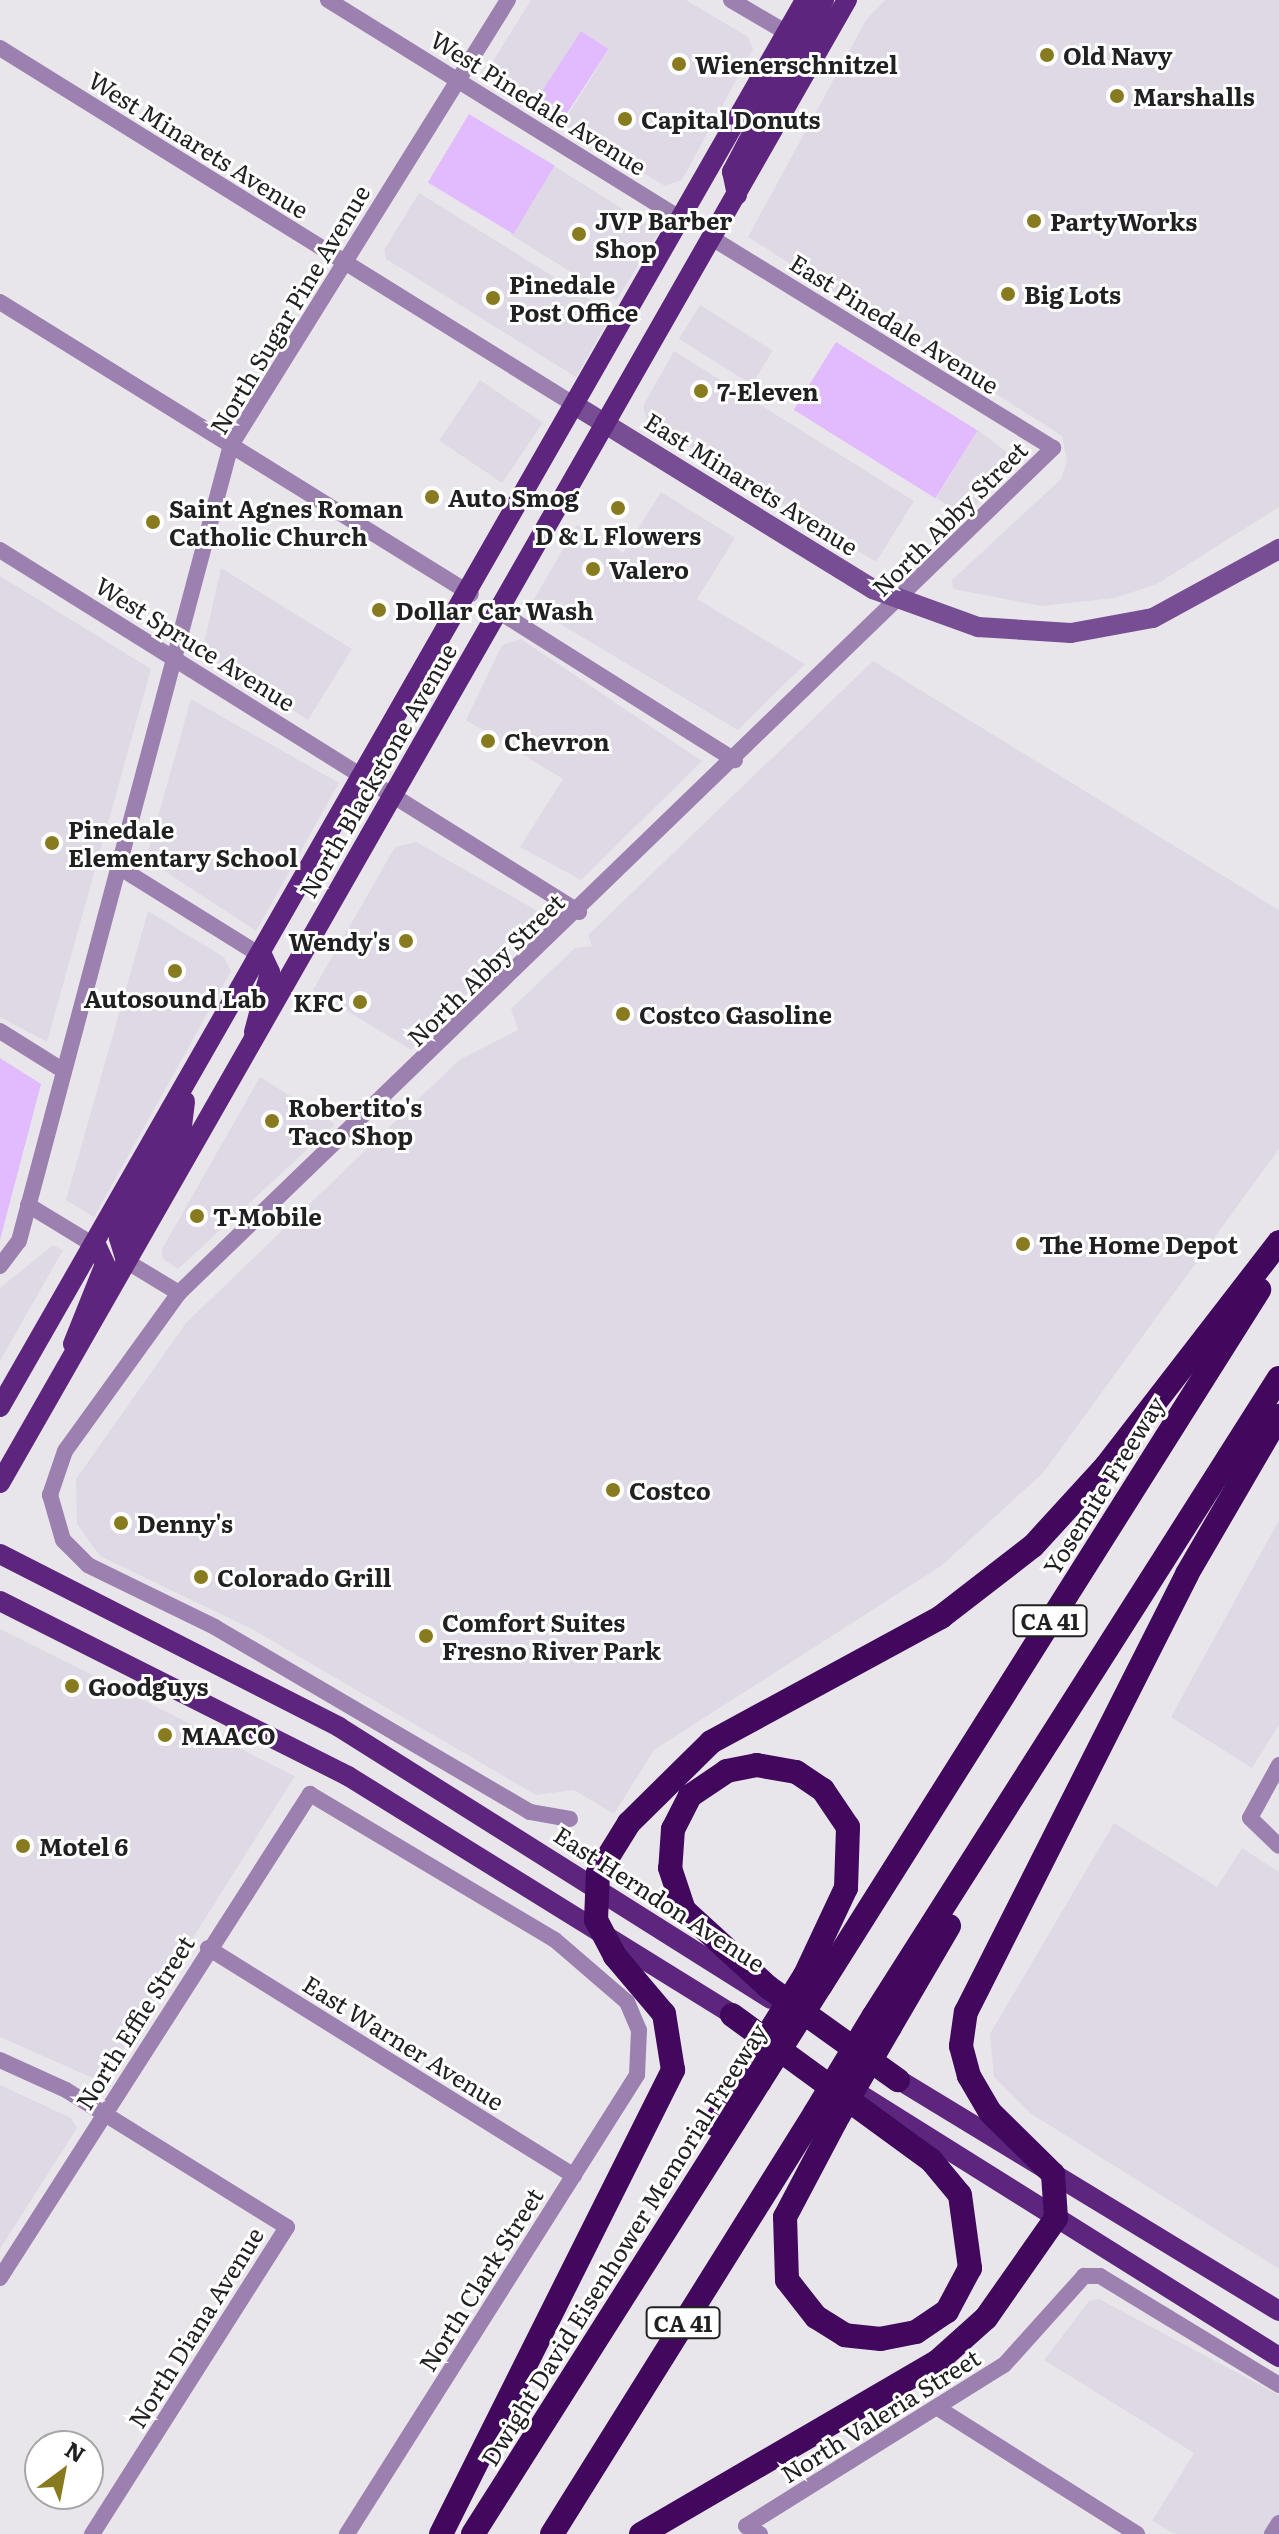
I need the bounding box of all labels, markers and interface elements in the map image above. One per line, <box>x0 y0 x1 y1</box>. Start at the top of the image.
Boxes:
street label: West Pinedale Avenue <box>426 24 652 180</box>
place label: Old Navy <box>1063 41 1172 69</box>
marker: Old Navy <box>1038 46 1056 64</box>
place label: Wienerschnitzel <box>695 50 898 78</box>
marker: Wienerschnitzel <box>670 55 688 73</box>
street label: West Minarets Avenue <box>84 64 314 224</box>
place label: Marshalls <box>1133 82 1255 110</box>
marker: Marshalls <box>1108 87 1126 105</box>
place label: Capital Donuts <box>641 105 821 133</box>
marker: Capital Donuts <box>616 110 634 128</box>
street label: North Sugar Pine Avenue <box>203 179 375 439</box>
place label: JVP Barber Shop <box>595 206 732 262</box>
place label: PartyWorks <box>1050 207 1197 235</box>
marker: PartyWorks <box>1025 212 1043 230</box>
marker: JVP Barber Shop <box>570 225 588 243</box>
street label: East Pinedale Avenue <box>785 247 1005 399</box>
place label: Pinedale Post Office <box>509 270 638 326</box>
place label: Big Lots <box>1024 280 1121 308</box>
marker: Big Lots <box>999 285 1017 303</box>
marker: Pinedale Post Office <box>484 289 502 307</box>
place label: 7-Eleven <box>717 377 819 405</box>
marker: 7-Eleven <box>692 382 710 400</box>
street label: East Minarets Avenue <box>640 406 864 560</box>
street label: North Abby Street <box>866 435 1032 601</box>
place label: Auto Smog <box>448 483 579 511</box>
marker: Auto Smog <box>423 488 441 506</box>
place label: Saint Agnes Roman Catholic Church <box>169 494 403 550</box>
marker: D & L Flowers <box>609 499 627 517</box>
marker: Saint Agnes Roman Catholic Church <box>144 513 162 531</box>
place label: D & L Flowers <box>535 521 701 549</box>
place label: Valero <box>609 555 689 583</box>
marker: Valero <box>584 560 602 578</box>
street label: West Spruce Avenue <box>91 570 301 716</box>
place label: Dollar Car Wash <box>395 596 593 624</box>
marker: Dollar Car Wash <box>370 601 388 619</box>
street label: North Blackstone Avenue <box>292 638 462 902</box>
place label: Chevron <box>504 727 610 755</box>
marker: Chevron <box>479 732 497 750</box>
place label: Pinedale Elementary School <box>68 815 298 871</box>
marker: Pinedale Elementary School <box>43 834 61 852</box>
street label: North Abby Street <box>401 887 569 1051</box>
place label: Wendy's <box>288 927 390 955</box>
marker: Wendy's <box>397 932 415 950</box>
marker: Autosound Lab <box>166 962 184 980</box>
place label: Autosound Lab <box>84 984 266 1012</box>
place label: KFC <box>293 988 344 1016</box>
marker: KFC <box>351 993 369 1011</box>
place label: Costco Gasoline <box>639 1000 832 1028</box>
marker: Costco Gasoline <box>614 1005 632 1023</box>
place label: Robertito's Taco Shop <box>288 1093 422 1149</box>
marker: Robertito's Taco Shop <box>263 1112 281 1130</box>
place label: T-Mobile <box>213 1202 322 1230</box>
marker: T-Mobile <box>188 1207 206 1225</box>
place label: The Home Depot <box>1039 1230 1238 1258</box>
marker: The Home Depot <box>1014 1235 1032 1253</box>
street label: Yosemite Freeway <box>1036 1390 1170 1580</box>
place label: Costco <box>629 1476 711 1504</box>
marker: Costco <box>604 1481 622 1499</box>
place label: Denny's <box>137 1509 233 1537</box>
marker: Denny's <box>112 1514 130 1532</box>
place label: Colorado Grill <box>217 1563 392 1591</box>
marker: Colorado Grill <box>192 1568 210 1586</box>
road number: CA 41 <box>1012 1603 1088 1639</box>
place label: Comfort Suites Fresno River Park <box>442 1608 661 1664</box>
marker: Comfort Suites Fresno River Park <box>417 1627 435 1645</box>
place label: Goodguys <box>88 1672 208 1700</box>
marker: Goodguys <box>63 1677 81 1695</box>
place label: MAACO <box>181 1721 276 1749</box>
marker: MAACO <box>156 1726 174 1744</box>
street label: East Herndon Avenue <box>549 1819 771 1977</box>
place label: Motel 6 <box>39 1832 128 1860</box>
marker: Motel 6 <box>14 1837 32 1855</box>
street label: North Effie Street <box>69 1930 199 2114</box>
street label: East Warner Avenue <box>298 1968 510 2116</box>
street label: Dwight David Eisenhower Memorial Freeway <box>474 2018 772 2470</box>
street label: North Clark Street <box>412 2182 548 2376</box>
street label: North Diana Avenue <box>121 2221 269 2433</box>
road number: CA 41 <box>645 2305 721 2341</box>
street label: North Valeria Street <box>775 2342 985 2488</box>
north arrow <box>24 2430 104 2510</box>
text: N <box>59 2432 92 2470</box>

